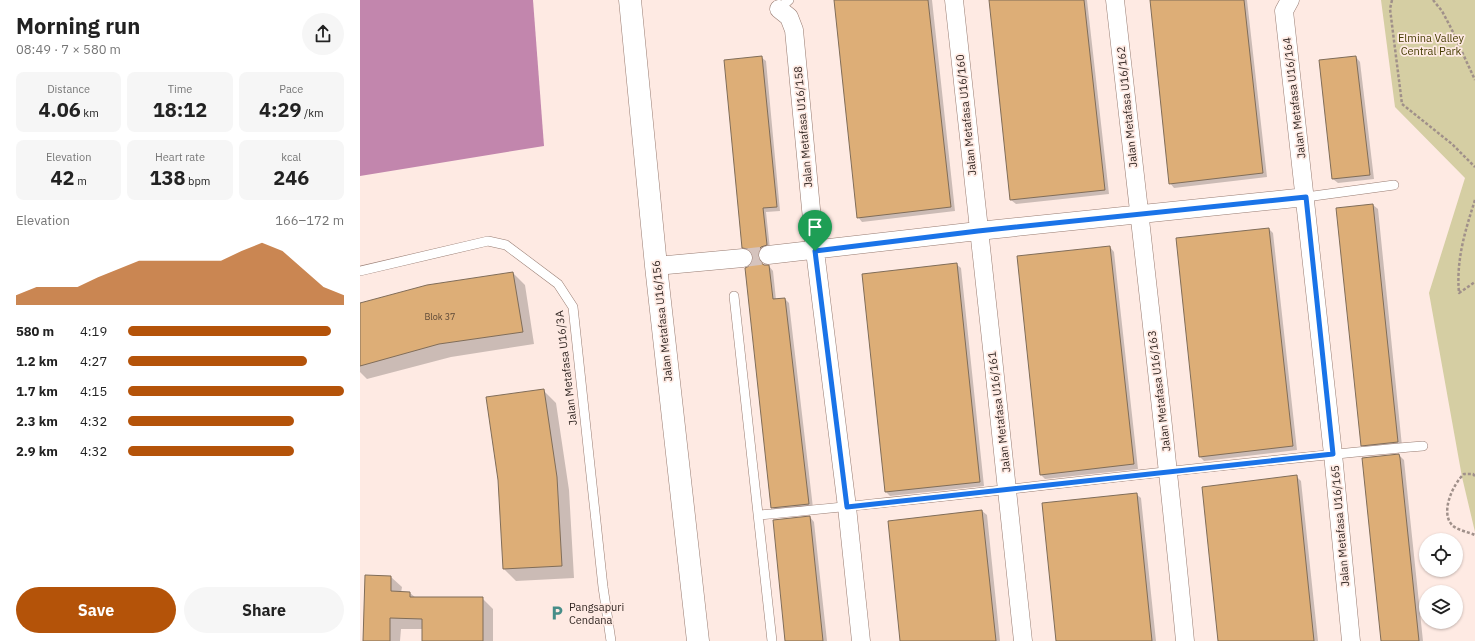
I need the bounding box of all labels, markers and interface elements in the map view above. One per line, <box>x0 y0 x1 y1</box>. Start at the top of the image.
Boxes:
text: Morning run <box>16 11 140 40</box>
button: share <box>302 13 344 55</box>
park label: Elmina Valley Central Park <box>1398 31 1465 58</box>
street label: Jalan Metafasa U16/164 <box>1280 36 1308 159</box>
text: 08:49 · 7 × 580 m <box>16 41 121 58</box>
street label: Jalan Metafasa U16/162 <box>1114 46 1140 168</box>
street label: Jalan Metafasa U16/160 <box>953 54 979 176</box>
street label: Jalan Metafasa U16/158 <box>791 66 815 188</box>
text: Distance <box>47 82 90 96</box>
text: Time <box>168 82 192 96</box>
text: Pace <box>279 82 303 96</box>
text: 4.06 <box>39 96 81 123</box>
text: 18:12 <box>153 96 207 123</box>
text: 4:29 <box>259 96 302 123</box>
text: km <box>81 106 99 120</box>
text: /km <box>302 106 324 120</box>
text: Elevation <box>46 150 91 164</box>
text: Heart rate <box>155 150 205 164</box>
text: kcal <box>281 150 301 164</box>
text: 42 <box>51 164 75 191</box>
text: 138 <box>150 164 186 191</box>
text: 246 <box>273 164 309 191</box>
text: m <box>75 174 87 188</box>
text: bpm <box>186 174 210 188</box>
pin <box>798 210 832 251</box>
text: Elevation <box>16 212 70 229</box>
text: 166–172 m <box>275 212 344 229</box>
icon: arrive <box>804 216 826 238</box>
street label: Jalan Metafasa U16/156 <box>649 260 675 382</box>
street label: Jalan Metafasa U16/3A <box>552 310 580 426</box>
house number: Blok 37 <box>424 311 456 322</box>
text: 580 m <box>16 323 54 340</box>
text: 4:19 <box>80 323 107 340</box>
street label: Jalan Metafasa U16/163 <box>1145 330 1173 452</box>
street label: Jalan Metafasa U16/161 <box>985 350 1013 473</box>
text: 1.2 km <box>16 353 58 370</box>
text: 4:27 <box>80 353 107 370</box>
text: 1.7 km <box>16 383 58 400</box>
text: 4:15 <box>80 383 107 400</box>
text: 2.3 km <box>16 413 58 430</box>
text: 4:32 <box>80 413 107 430</box>
text: 2.9 km <box>16 443 58 460</box>
text: 4:32 <box>80 443 107 460</box>
street label: Jalan Metafasa U16/165 <box>1328 465 1352 587</box>
map controls <box>1419 533 1463 629</box>
button: locate <box>1419 533 1463 577</box>
button: layers <box>1419 585 1463 629</box>
button: Save <box>16 587 176 633</box>
button: Share <box>184 587 344 633</box>
place label: Pangsapuri Cendana <box>569 600 624 627</box>
parking icon: Pangsapuri Cendana <box>548 604 566 622</box>

